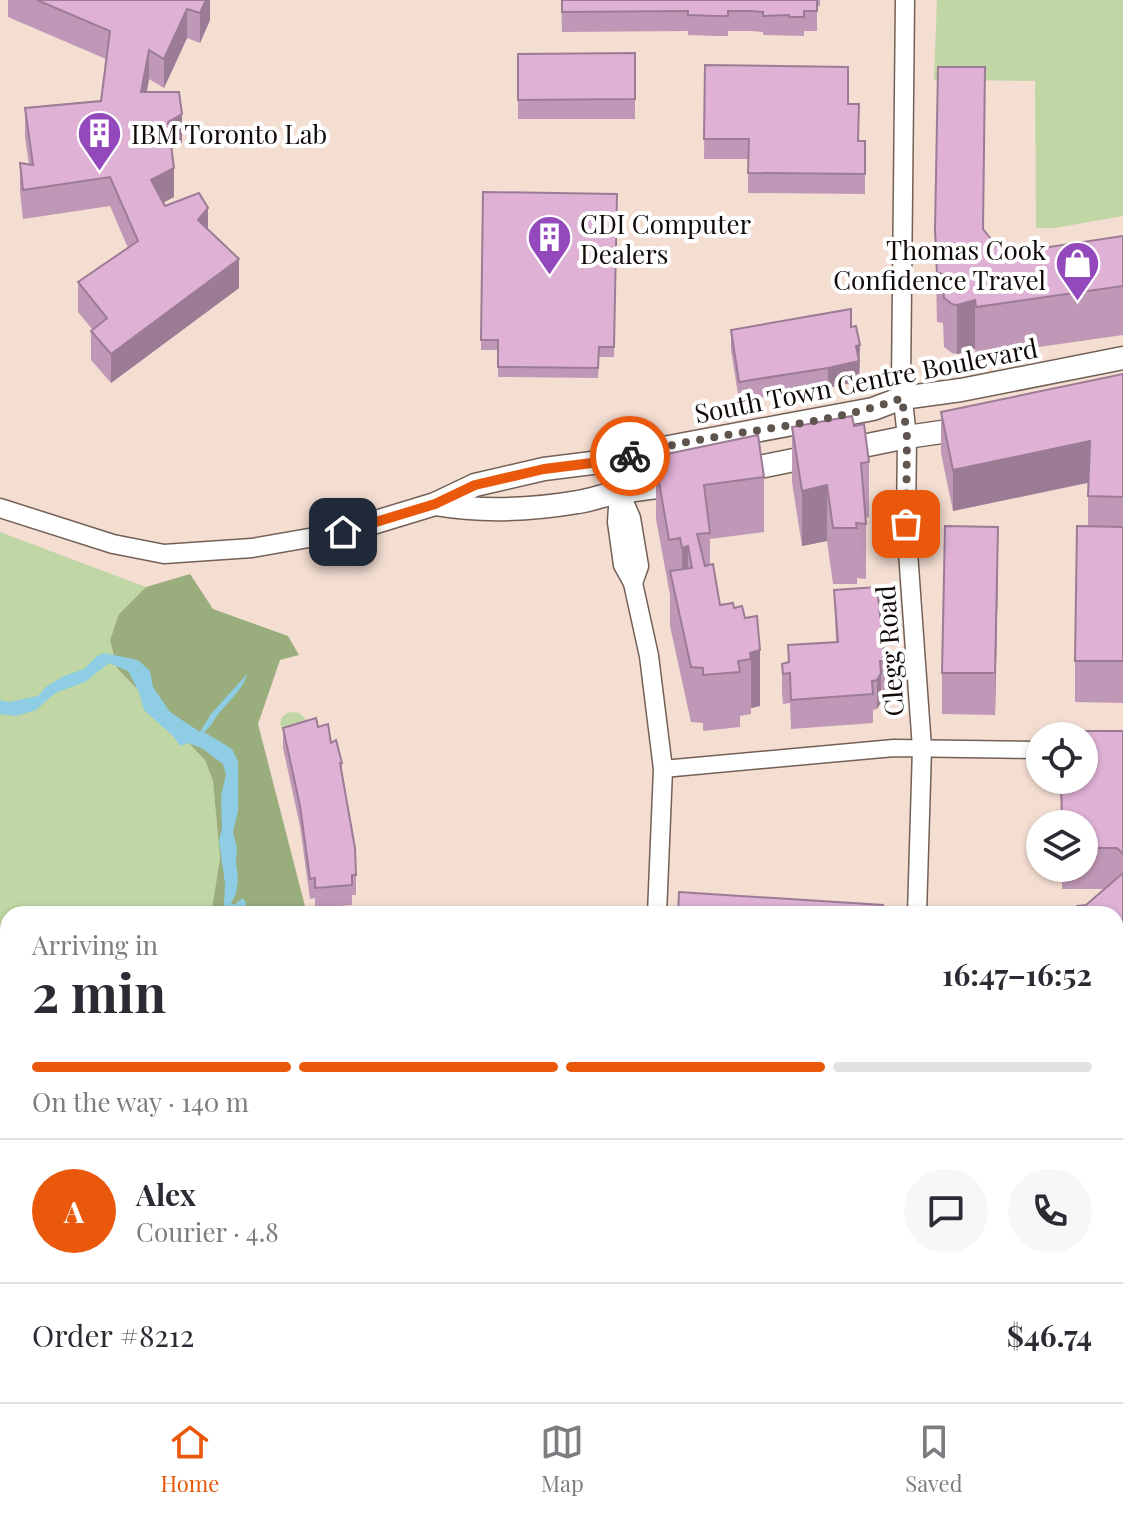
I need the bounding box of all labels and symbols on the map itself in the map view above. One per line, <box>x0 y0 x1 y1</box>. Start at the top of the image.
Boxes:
building icon: IBM Toronto Lab <box>76 109 124 172</box>
place label: IBM Toronto Lab <box>131 116 327 151</box>
place label: CDI Computer Dealers <box>580 206 752 271</box>
building icon: CDI Computer Dealers <box>525 214 573 277</box>
place label: Thomas Cook Confidence Travel <box>833 232 1047 297</box>
shop icon: Thomas Cook Confidence Travel <box>1053 240 1101 303</box>
street label: South Town Centre Boulevard <box>691 330 1041 430</box>
courier <box>590 416 670 496</box>
pin <box>872 490 940 558</box>
pin <box>309 498 377 566</box>
street label: Clegg Road <box>867 584 911 718</box>

